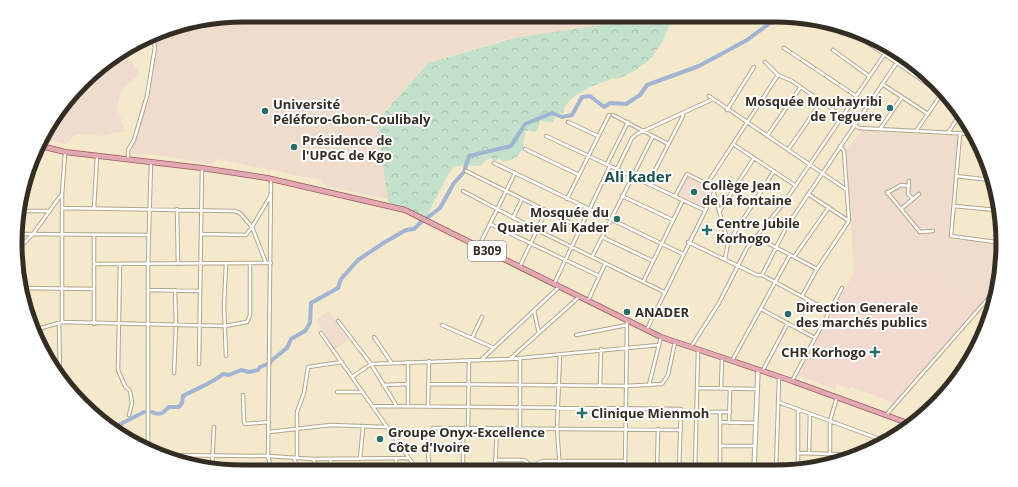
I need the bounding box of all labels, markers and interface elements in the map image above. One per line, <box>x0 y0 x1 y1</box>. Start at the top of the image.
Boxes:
place label: Mosquée Mouhayribi de Teguere <box>745 92 882 125</box>
place label: Université Péléforo-Gbon-Coulibaly <box>273 95 431 128</box>
marker: Mosquée Mouhayribi de Teguere <box>885 103 895 113</box>
marker: Université Péléforo-Gbon-Coulibaly <box>260 106 270 116</box>
place label: Présidence de l'UPGC de Kgo <box>302 131 393 164</box>
marker: Présidence de l'UPGC de Kgo <box>289 142 299 152</box>
district label: Ali kader <box>605 166 672 186</box>
place label: Collège Jean de la fontaine <box>702 176 792 209</box>
marker: Collège Jean de la fontaine <box>689 187 699 197</box>
place label: Mosquée du Quatier Ali Kader <box>497 203 609 236</box>
marker: Mosquée du Quatier Ali Kader <box>612 214 622 224</box>
place label: Centre Jubile Korhogo <box>716 214 800 247</box>
marker: Centre Jubile Korhogo <box>701 224 713 236</box>
road number: B309 <box>468 241 506 261</box>
place label: Direction Generale des marchés publics <box>796 298 927 331</box>
place label: ANADER <box>635 303 689 321</box>
marker: ANADER <box>622 307 632 317</box>
marker: Direction Generale des marchés publics <box>783 309 793 319</box>
place label: CHR Korhogo <box>781 343 866 361</box>
marker: CHR Korhogo <box>869 346 881 358</box>
place label: Clinique Mienmoh <box>591 404 709 422</box>
marker: Clinique Mienmoh <box>576 407 588 419</box>
place label: Groupe Onyx-Excellence Côte d'Ivoire <box>388 423 545 456</box>
marker: Groupe Onyx-Excellence Côte d'Ivoire <box>375 434 385 444</box>

